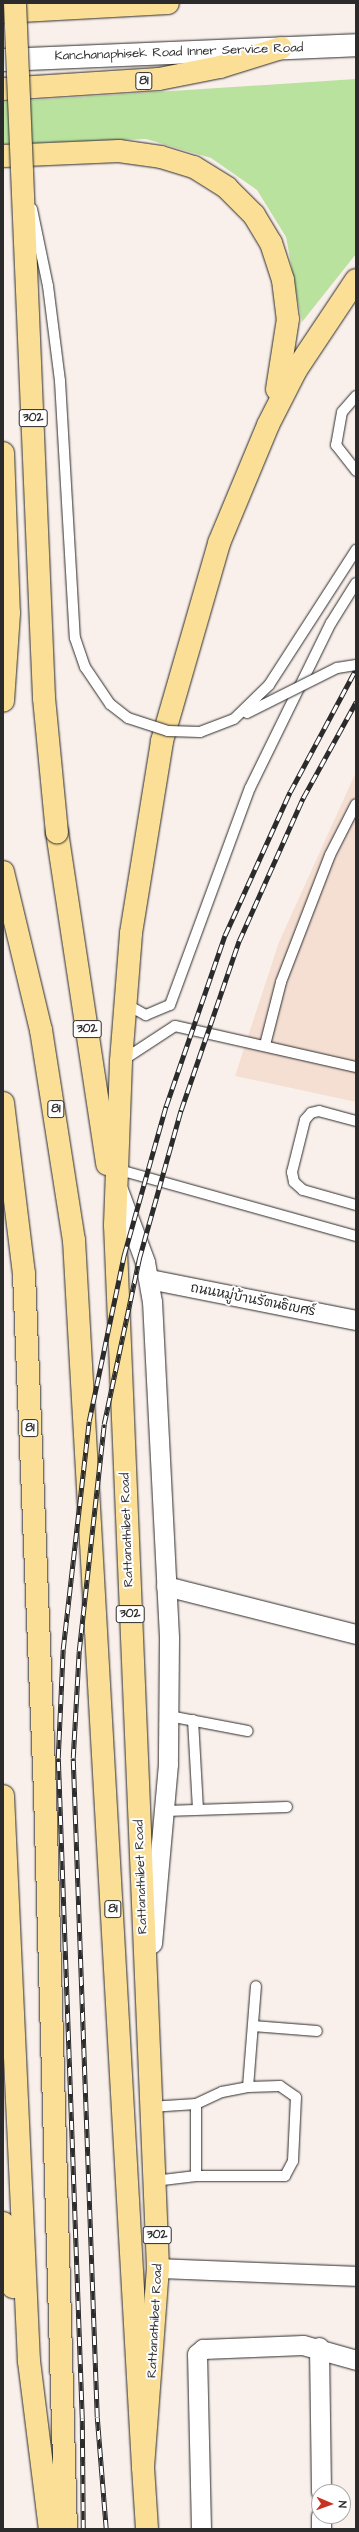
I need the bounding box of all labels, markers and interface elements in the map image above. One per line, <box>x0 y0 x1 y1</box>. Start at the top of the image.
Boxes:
street label: Kanchanaphisek Road Inner Service Road <box>54 40 304 64</box>
road number: 81 <box>135 71 153 91</box>
road number: 302 <box>18 408 48 428</box>
road number: 302 <box>72 1019 102 1039</box>
road number: 81 <box>47 1099 65 1119</box>
street label: ถนนหมู่บ้านรัตนธิเบศร์ <box>189 1280 317 1320</box>
road number: 81 <box>21 1418 39 1438</box>
street label: Rattanathibet Road <box>117 1473 137 1587</box>
road number: 302 <box>115 1604 145 1624</box>
street label: Rattanathibet Road <box>131 1820 151 1934</box>
road number: 81 <box>104 1899 122 1919</box>
road number: 302 <box>142 2225 172 2245</box>
street label: Rattanathibet Road <box>144 2263 166 2379</box>
north arrow <box>311 2484 351 2524</box>
text: N <box>335 2501 350 2508</box>

